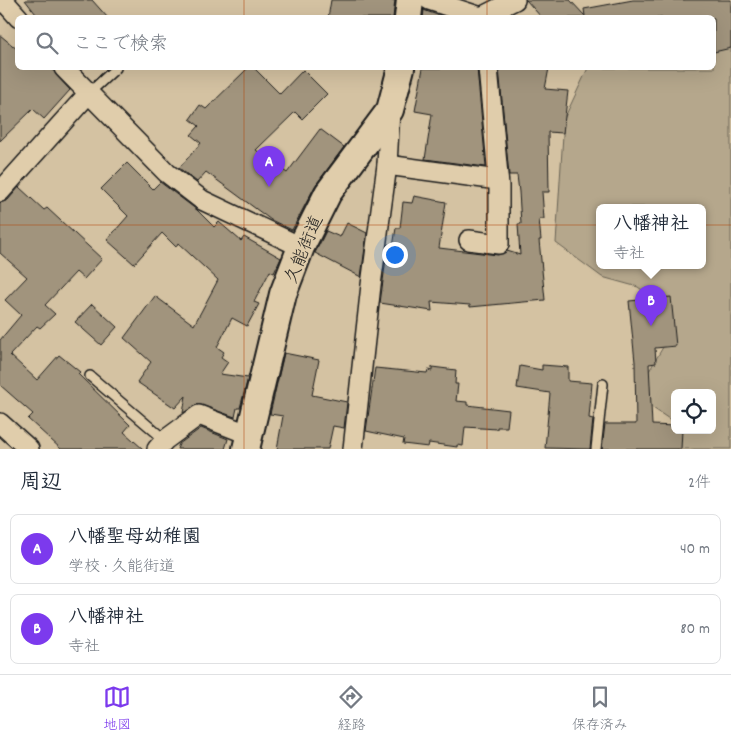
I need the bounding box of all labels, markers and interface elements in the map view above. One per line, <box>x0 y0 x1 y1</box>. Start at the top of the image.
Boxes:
search box <box>15 15 716 70</box>
icon: search <box>33 29 61 57</box>
text: ここで検索 <box>73 32 168 59</box>
pin: A <box>253 146 285 187</box>
popup <box>596 204 706 269</box>
street label: 久能街道 <box>280 212 331 288</box>
text: 八幡神社 <box>613 212 689 239</box>
your location <box>382 242 408 268</box>
text: 寺社 <box>613 243 645 266</box>
pin: B <box>635 285 667 326</box>
map controls <box>671 389 716 434</box>
button: locate <box>671 389 716 434</box>
text: 周辺 <box>20 469 62 499</box>
text: 2件 <box>688 472 711 495</box>
text: 八幡聖母幼稚園 <box>68 525 201 552</box>
text: A <box>33 538 41 561</box>
text: 40 m <box>680 538 710 561</box>
text: 学校 · 久能街道 <box>68 556 175 579</box>
text: 八幡神社 <box>68 605 144 632</box>
text: B <box>33 618 41 641</box>
text: 80 m <box>680 618 710 641</box>
text: 寺社 <box>68 636 100 659</box>
tab: 地図 <box>103 683 131 736</box>
tab: 経路 <box>337 683 365 736</box>
tab: 保存済み <box>572 683 628 736</box>

